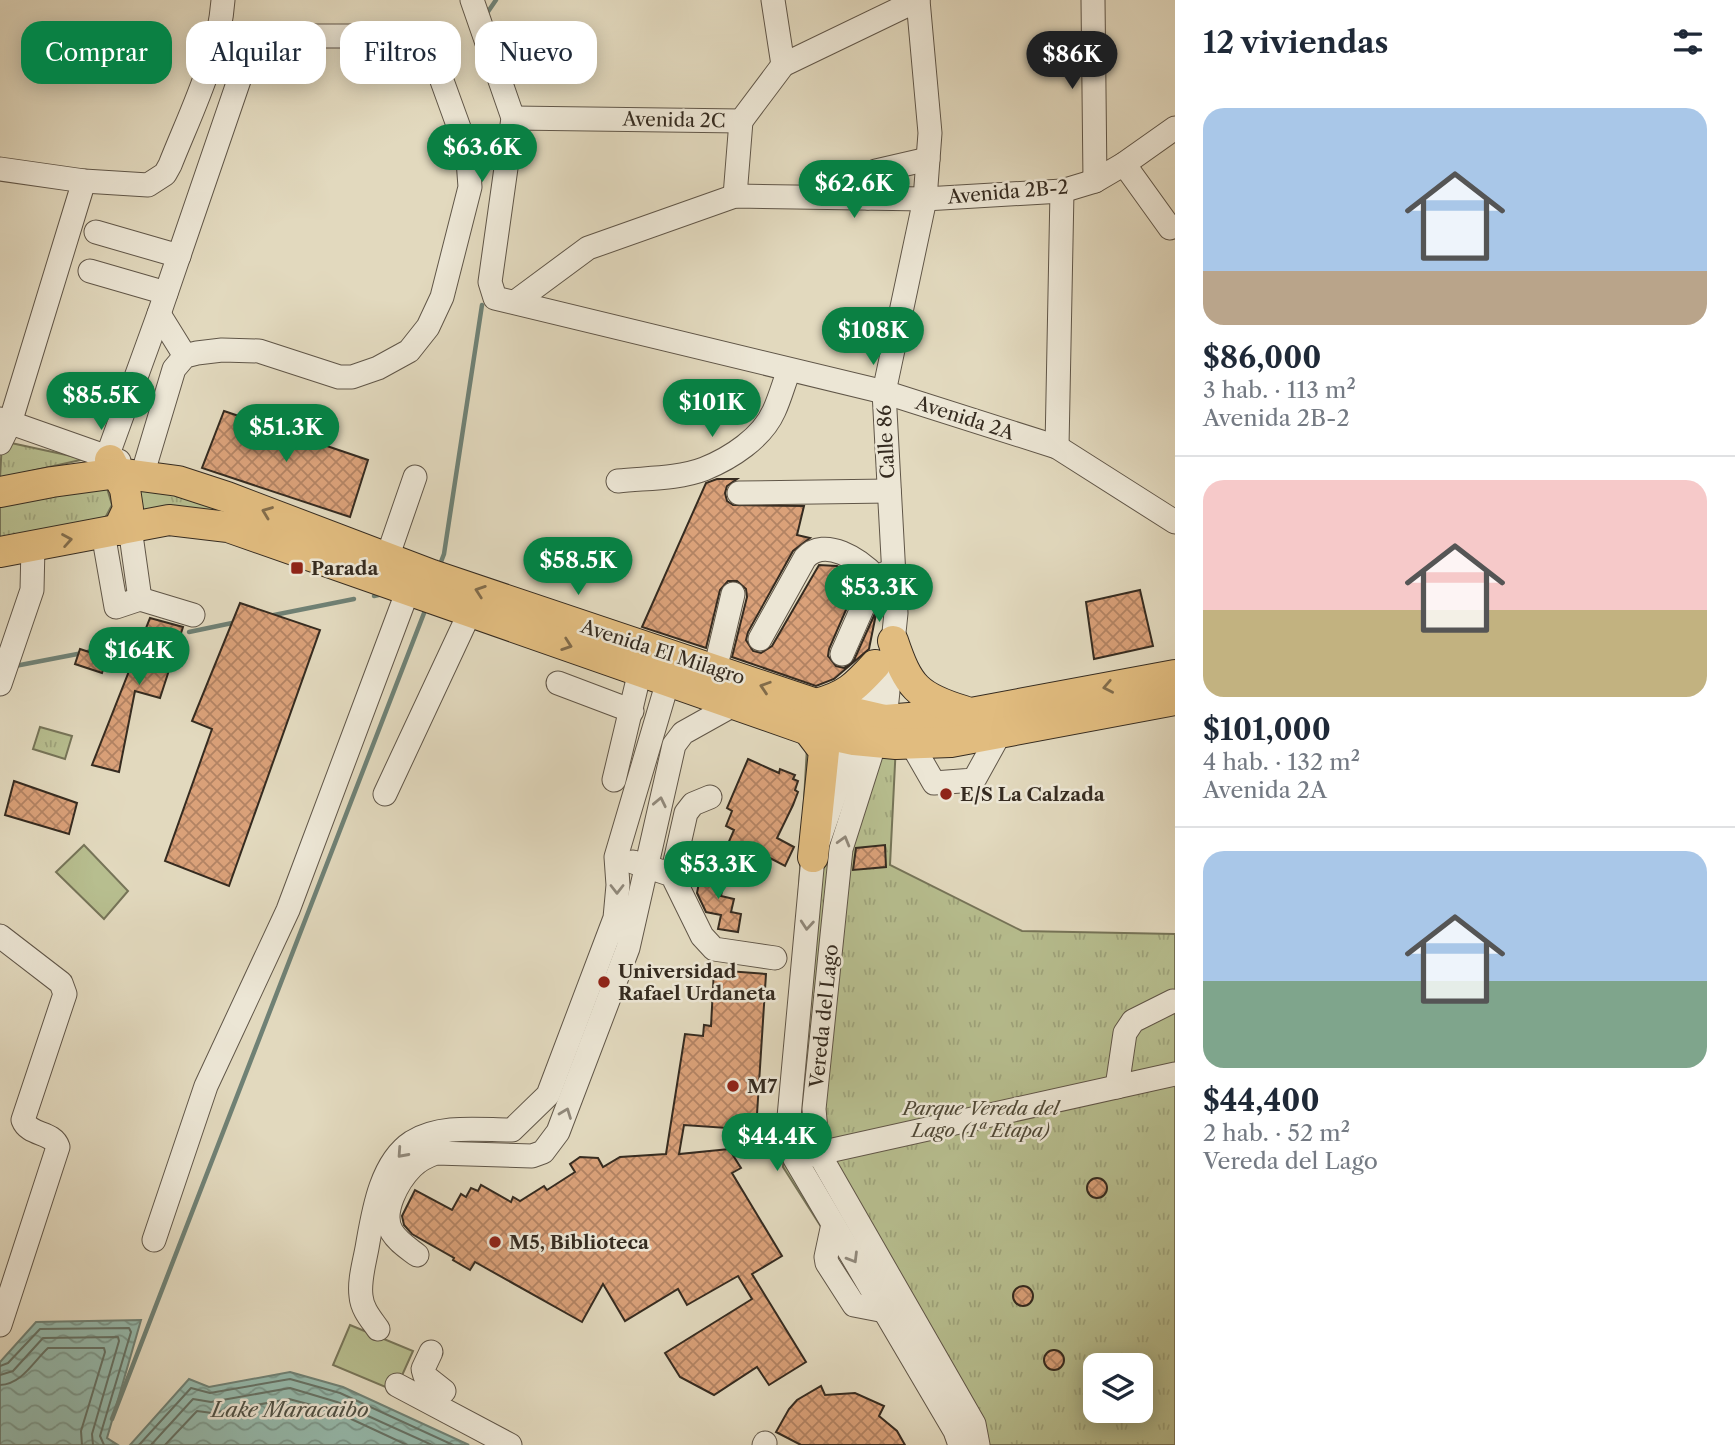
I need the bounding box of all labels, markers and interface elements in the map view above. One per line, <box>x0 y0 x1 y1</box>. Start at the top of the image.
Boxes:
chip: Comprar <box>21 21 172 84</box>
chip: Alquilar <box>186 21 326 84</box>
chip: Filtros <box>340 21 461 84</box>
chip: Nuevo <box>475 21 597 84</box>
icon: filters <box>1669 23 1707 61</box>
text: 12 viviendas <box>1203 24 1388 61</box>
pin: $86K <box>1031 32 1113 91</box>
text: $86K <box>1042 40 1102 68</box>
street label: Avenida 2C <box>621 108 726 132</box>
pin: $63.6K <box>425 124 539 184</box>
text: $63.6K <box>443 133 521 161</box>
icon: home <box>1392 153 1518 279</box>
pin: $62.6K <box>797 160 911 220</box>
text: $62.6K <box>815 169 893 197</box>
street label: Avenida 2B-2 <box>946 175 1069 209</box>
pin: $108K <box>824 308 922 367</box>
text: $108K <box>838 316 908 344</box>
text: $86,000 <box>1203 339 1321 376</box>
pin: $85.5K <box>44 372 158 432</box>
text: 3 hab. · 113 m² <box>1203 376 1356 404</box>
pin: $101K <box>663 380 761 439</box>
text: $85.5K <box>62 381 140 409</box>
text: $101K <box>679 388 745 416</box>
street label: Avenida 2A <box>912 391 1018 445</box>
street label: Calle 86 <box>873 404 899 480</box>
text: Avenida 2B-2 <box>1203 404 1350 432</box>
pin: $51.3K <box>229 405 343 464</box>
text: $51.3K <box>249 413 323 441</box>
one-way arrow <box>261 507 273 521</box>
icon: home <box>1392 525 1518 651</box>
one-way arrow <box>61 533 73 548</box>
pin: $58.5K <box>521 538 635 597</box>
text: $58.5K <box>539 546 617 574</box>
place label: Parada <box>311 557 379 580</box>
marker: Parada <box>289 560 305 576</box>
pin: $53.3K <box>822 564 936 624</box>
text: $53.3K <box>841 573 917 601</box>
one-way arrow <box>474 585 487 599</box>
street label: Avenida El Milagro <box>577 614 748 689</box>
pin: $164K <box>90 628 188 687</box>
text: $164K <box>105 636 173 664</box>
one-way arrow <box>560 637 572 651</box>
one-way arrow <box>1102 679 1114 694</box>
one-way arrow <box>760 681 772 695</box>
text: $101,000 <box>1203 711 1331 748</box>
text: 4 hab. · 132 m² <box>1203 748 1360 776</box>
text: Avenida 2A <box>1203 776 1327 804</box>
place label: E/S La Calzada <box>960 783 1106 806</box>
marker: E/S La Calzada <box>938 786 954 802</box>
one-way arrow <box>652 796 667 808</box>
one-way arrow <box>835 835 850 847</box>
pin: $53.3K <box>661 842 775 901</box>
text: $53.3K <box>680 850 756 878</box>
one-way arrow <box>609 884 625 894</box>
icon: home <box>1392 896 1518 1022</box>
one-way arrow <box>800 920 815 931</box>
street label: Vereda del Lago <box>805 943 843 1090</box>
place label: Universidad Rafael Urdaneta <box>618 960 777 1005</box>
marker: Universidad Rafael Urdaneta <box>596 974 612 990</box>
place label: M7 <box>747 1075 777 1098</box>
marker: M7 <box>725 1078 741 1094</box>
text: $44,400 <box>1203 1082 1320 1119</box>
park label: Parque Vereda del Lago (1ª Etapa) <box>901 1097 1061 1142</box>
one-way arrow <box>557 1108 571 1120</box>
pin: $44.4K <box>720 1114 834 1173</box>
text: 2 hab. · 52 m² <box>1203 1119 1350 1147</box>
text: $44.4K <box>738 1122 816 1150</box>
one-way arrow <box>397 1145 410 1158</box>
text: Vereda del Lago <box>1203 1147 1378 1175</box>
place label: M5, Biblioteca <box>509 1231 650 1254</box>
marker: M5, Biblioteca <box>487 1234 503 1250</box>
one-way arrow <box>845 1251 858 1264</box>
map controls <box>1083 1353 1153 1423</box>
button: layers <box>1083 1353 1153 1423</box>
water label: Lake Maracaibo <box>209 1397 369 1422</box>

